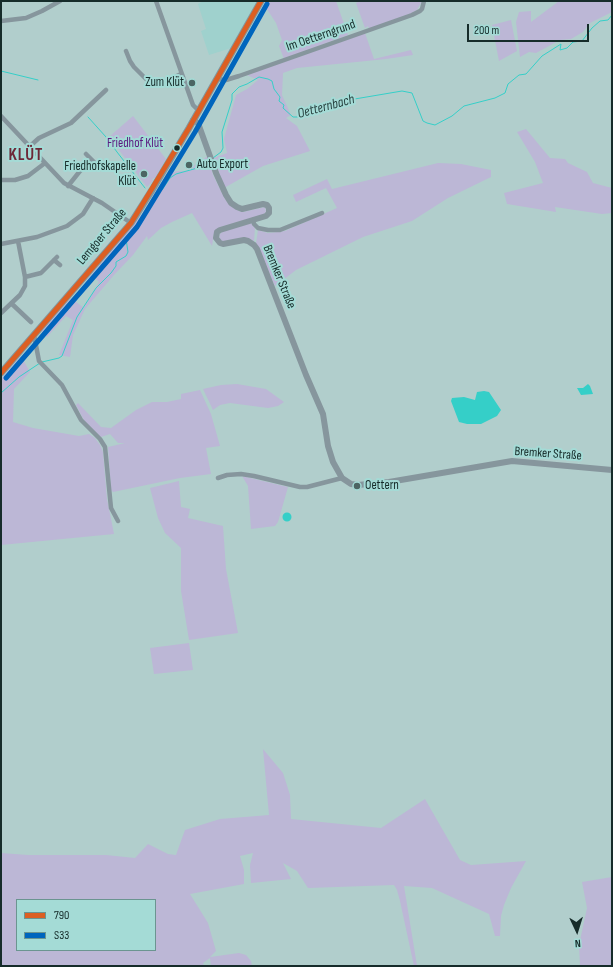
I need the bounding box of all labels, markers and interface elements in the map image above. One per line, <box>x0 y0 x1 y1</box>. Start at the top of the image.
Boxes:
scale bar <box>469 16 591 42</box>
street label: Im Oetterngrund <box>284 17 358 55</box>
text: 200 m <box>474 23 499 38</box>
place label: Zum Klüt <box>145 75 184 91</box>
marker: Zum Klüt <box>187 78 197 88</box>
water label: Oetternbach <box>296 91 356 123</box>
park label: Friedhof Klüt <box>107 136 163 152</box>
unlabelled marker <box>172 143 182 153</box>
district label: KLÜT <box>8 146 44 166</box>
place label: Auto Export <box>197 157 248 173</box>
place label: Friedhofskapelle Klüt <box>64 159 136 190</box>
marker: Auto Export <box>184 160 194 170</box>
marker: Friedhofskapelle Klüt <box>139 169 149 179</box>
street label: Lemgoer Straße <box>74 206 130 268</box>
street label: Bremker Straße <box>259 243 299 311</box>
street label: Bremker Straße <box>514 444 582 464</box>
place label: Oettern <box>365 478 399 494</box>
marker: Oettern <box>352 481 362 491</box>
legend <box>16 899 156 951</box>
text: 790 <box>54 908 69 923</box>
north arrow <box>557 911 597 951</box>
text: S33 <box>54 928 69 943</box>
text: N <box>574 937 581 950</box>

